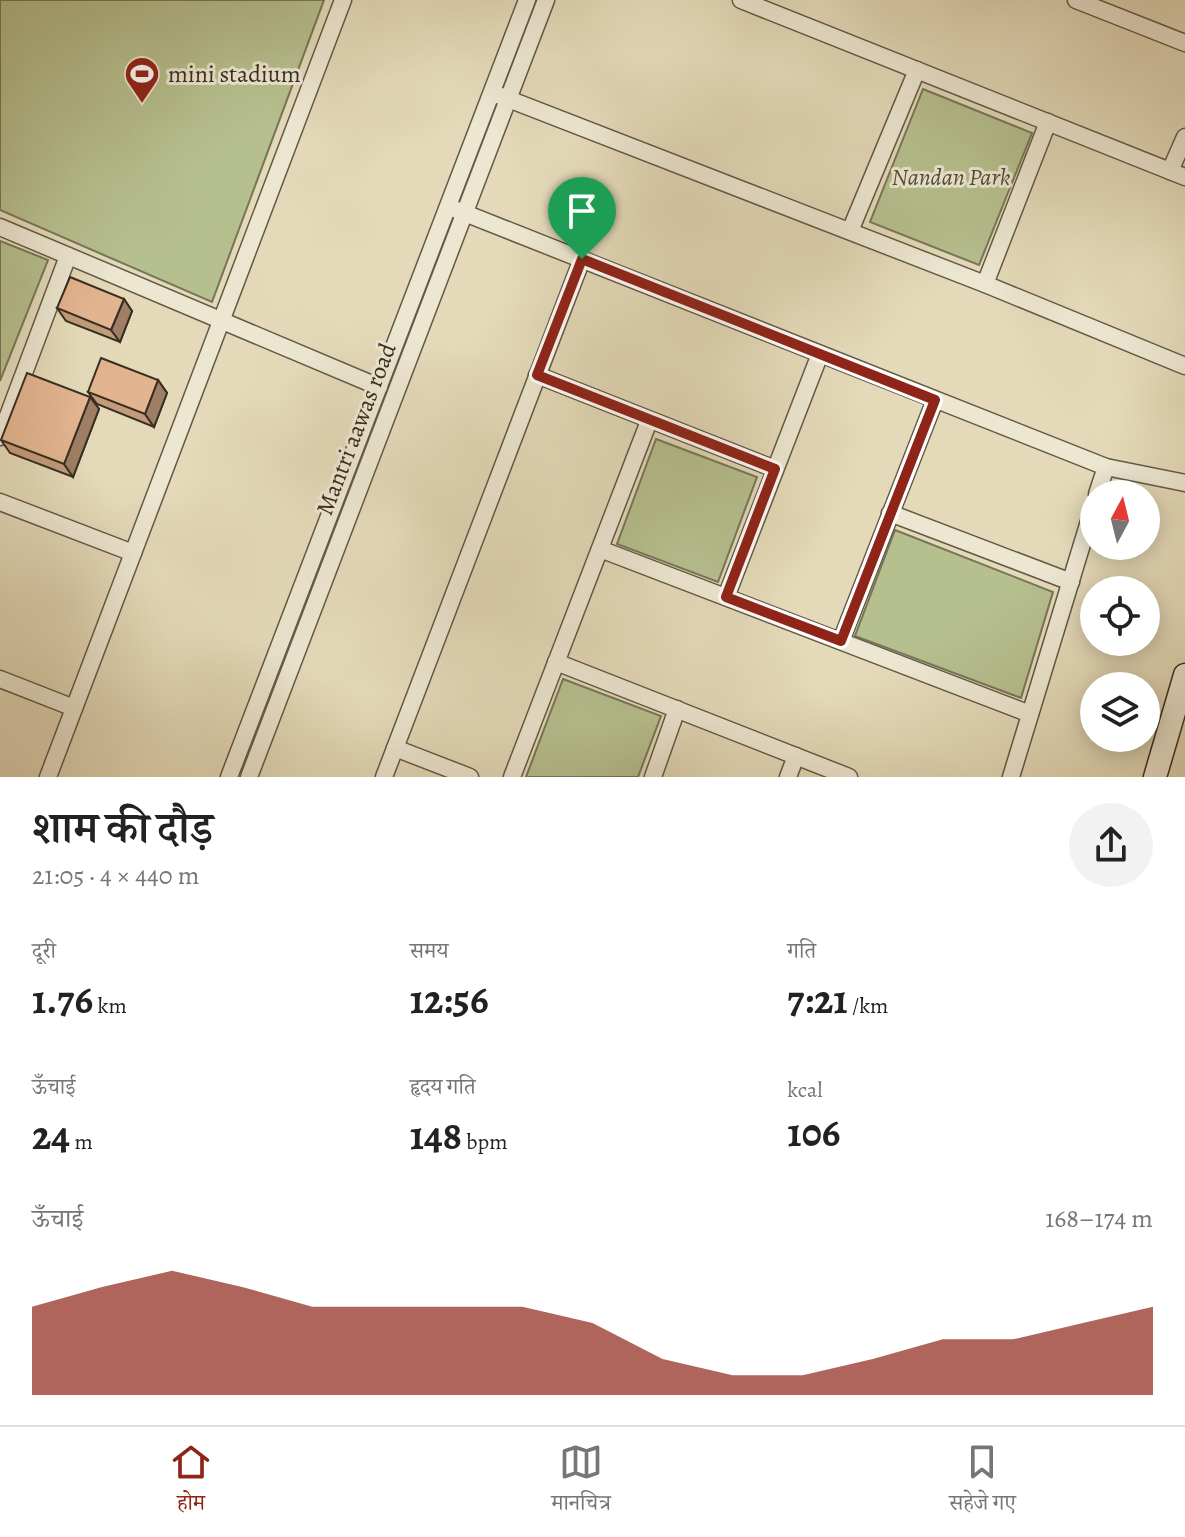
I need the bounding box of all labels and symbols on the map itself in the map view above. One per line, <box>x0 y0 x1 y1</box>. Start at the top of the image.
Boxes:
sports icon: mini stadium <box>123 55 161 105</box>
place label: mini stadium <box>168 58 301 90</box>
park label: Nandan Park <box>892 161 1011 193</box>
pin <box>548 177 616 259</box>
street label: Mantri aawas road <box>308 338 404 520</box>
north arrow <box>1080 480 1160 560</box>

